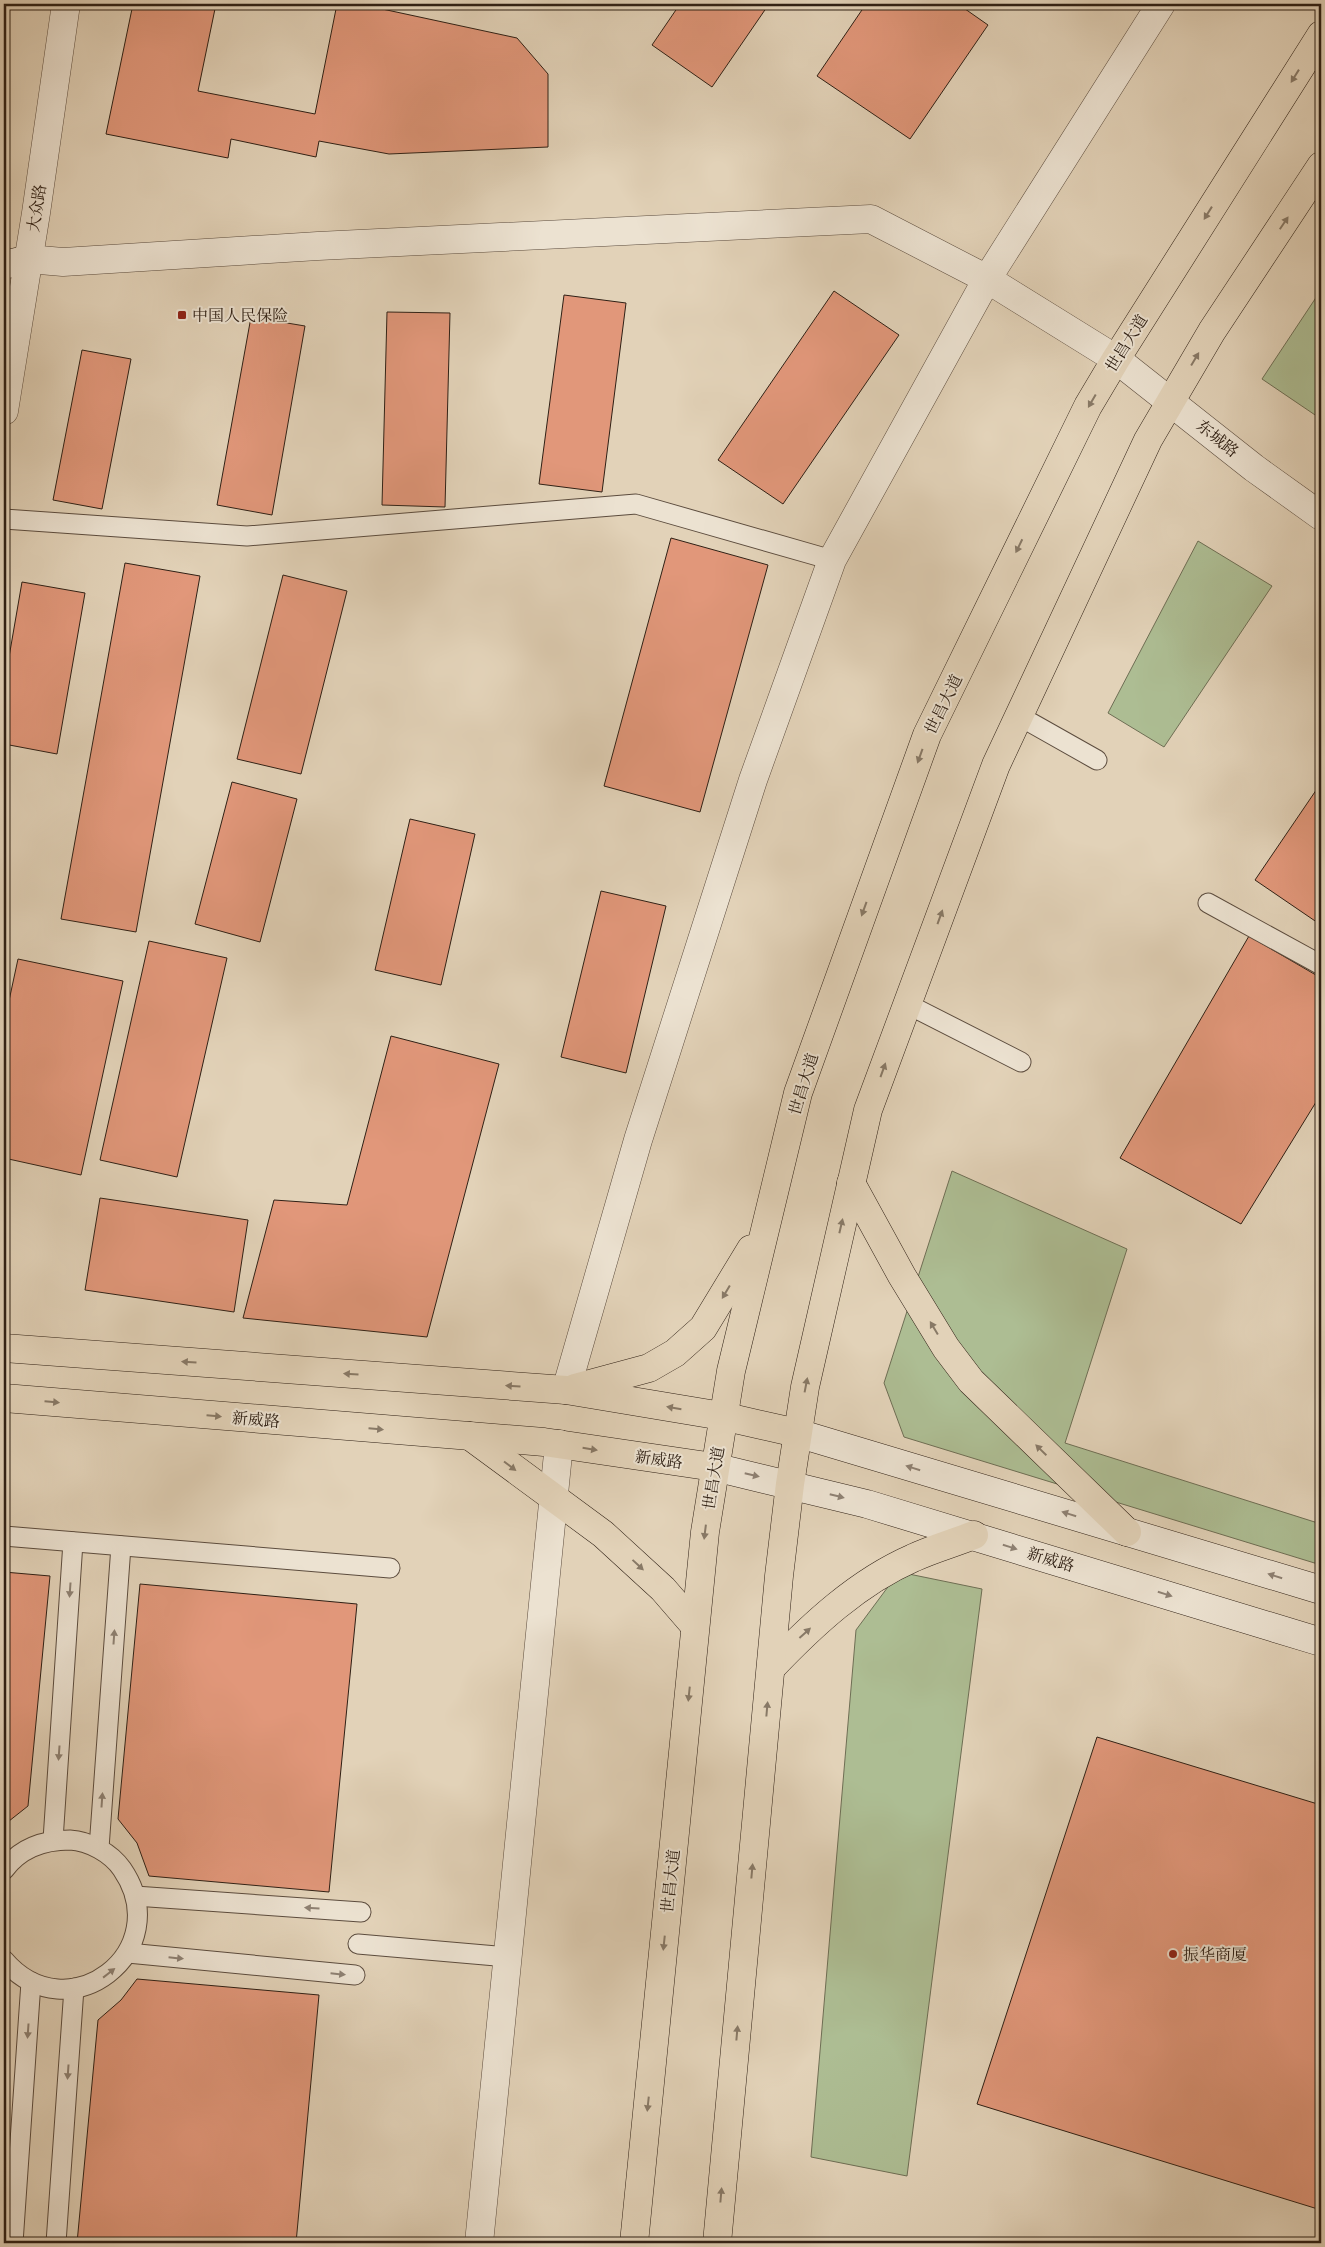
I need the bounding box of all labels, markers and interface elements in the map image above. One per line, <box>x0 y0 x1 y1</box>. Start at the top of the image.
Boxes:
one-way arrow <box>1290 69 1300 83</box>
street label: 大众路 <box>22 183 51 233</box>
one-way arrow <box>1203 206 1213 220</box>
one-way arrow <box>1279 216 1289 229</box>
place label: 中国人民保险 <box>192 305 288 326</box>
marker: 中国人民保险 <box>176 309 188 321</box>
street label: 世昌大道 <box>1101 311 1152 376</box>
one-way arrow <box>1191 352 1200 365</box>
one-way arrow <box>1087 394 1096 407</box>
street label: 东城路 <box>1192 415 1243 462</box>
one-way arrow <box>1015 539 1023 553</box>
street label: 世昌大道 <box>920 671 967 738</box>
one-way arrow <box>916 749 924 764</box>
one-way arrow <box>860 902 868 917</box>
one-way arrow <box>936 909 944 924</box>
street label: 世昌大道 <box>784 1050 823 1118</box>
one-way arrow <box>880 1062 887 1077</box>
one-way arrow <box>837 1219 845 1234</box>
one-way arrow <box>722 1286 731 1299</box>
one-way arrow <box>929 1322 938 1335</box>
one-way arrow <box>181 1358 197 1366</box>
one-way arrow <box>343 1370 359 1378</box>
one-way arrow <box>802 1376 810 1392</box>
one-way arrow <box>505 1382 521 1390</box>
one-way arrow <box>45 1399 61 1407</box>
one-way arrow <box>666 1403 682 1411</box>
street label: 新威路 <box>231 1407 281 1432</box>
one-way arrow <box>207 1412 223 1420</box>
one-way arrow <box>369 1425 385 1433</box>
one-way arrow <box>1035 1444 1047 1456</box>
one-way arrow <box>583 1445 599 1453</box>
street label: 世昌大道 <box>698 1445 729 1511</box>
street label: 新威路 <box>634 1446 684 1473</box>
one-way arrow <box>503 1460 516 1470</box>
one-way arrow <box>905 1463 920 1471</box>
one-way arrow <box>744 1471 759 1479</box>
one-way arrow <box>830 1492 845 1500</box>
one-way arrow <box>1061 1510 1076 1518</box>
one-way arrow <box>701 1525 709 1541</box>
street label: 新威路 <box>1025 1542 1077 1577</box>
one-way arrow <box>1003 1543 1018 1551</box>
one-way arrow <box>632 1559 644 1571</box>
one-way arrow <box>1267 1571 1282 1579</box>
one-way arrow <box>66 1583 74 1599</box>
one-way arrow <box>1158 1591 1173 1599</box>
one-way arrow <box>799 1627 811 1639</box>
one-way arrow <box>111 1629 119 1645</box>
one-way arrow <box>685 1686 693 1702</box>
one-way arrow <box>763 1701 771 1717</box>
one-way arrow <box>54 1745 62 1761</box>
one-way arrow <box>99 1791 107 1807</box>
street label: 世昌大道 <box>657 1848 684 1914</box>
one-way arrow <box>748 1863 756 1879</box>
one-way arrow <box>304 1904 320 1912</box>
one-way arrow <box>660 1935 668 1951</box>
place label: 振华商厦 <box>1183 1944 1247 1965</box>
marker: 振华商厦 <box>1167 1948 1179 1960</box>
one-way arrow <box>169 1954 185 1962</box>
one-way arrow <box>102 1967 115 1978</box>
one-way arrow <box>330 1970 346 1978</box>
one-way arrow <box>23 2023 31 2039</box>
one-way arrow <box>733 2025 741 2041</box>
one-way arrow <box>64 2064 72 2080</box>
one-way arrow <box>644 2097 652 2113</box>
one-way arrow <box>718 2186 726 2202</box>

